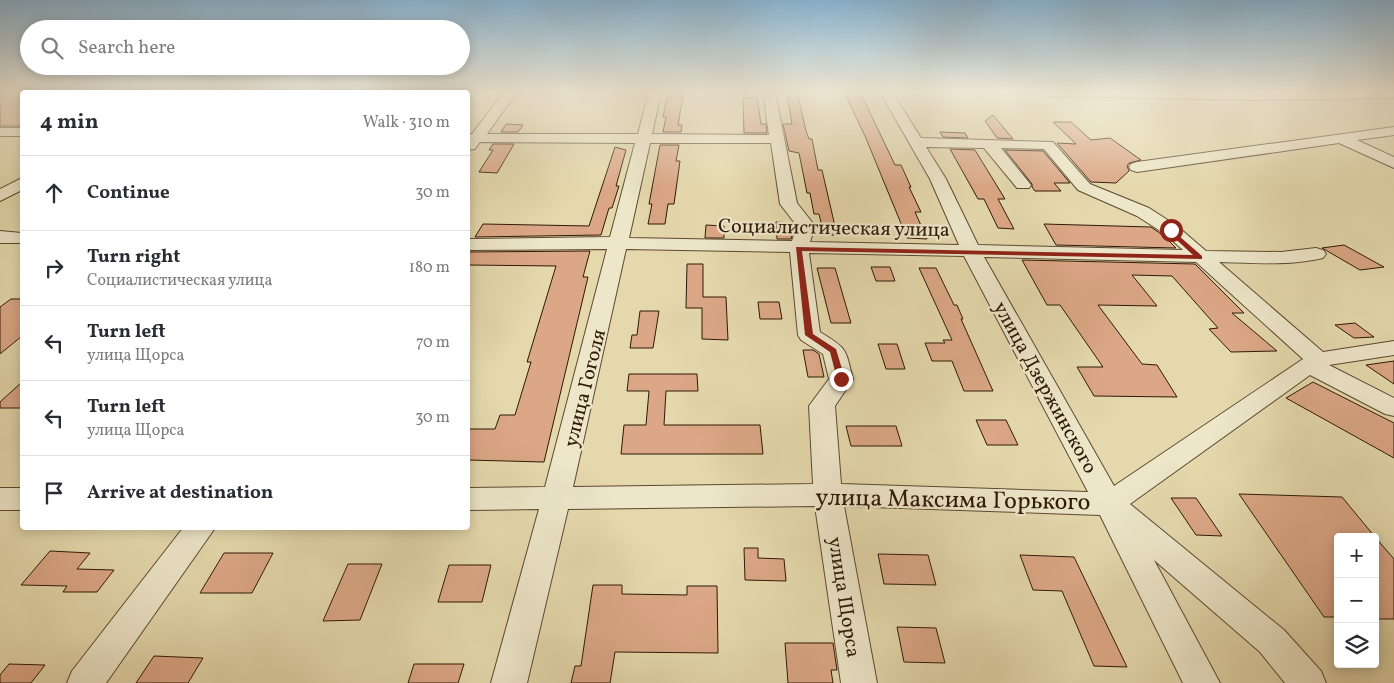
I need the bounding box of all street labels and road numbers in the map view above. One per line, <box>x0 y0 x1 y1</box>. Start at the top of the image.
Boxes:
street label: Социалистическая улица <box>718 213 950 245</box>
street label: улица Дзержинского <box>985 297 1103 479</box>
street label: улица Гоголя <box>558 327 614 450</box>
street label: улица Максима Горького <box>815 482 1091 520</box>
street label: улица Щорса <box>820 535 866 660</box>

